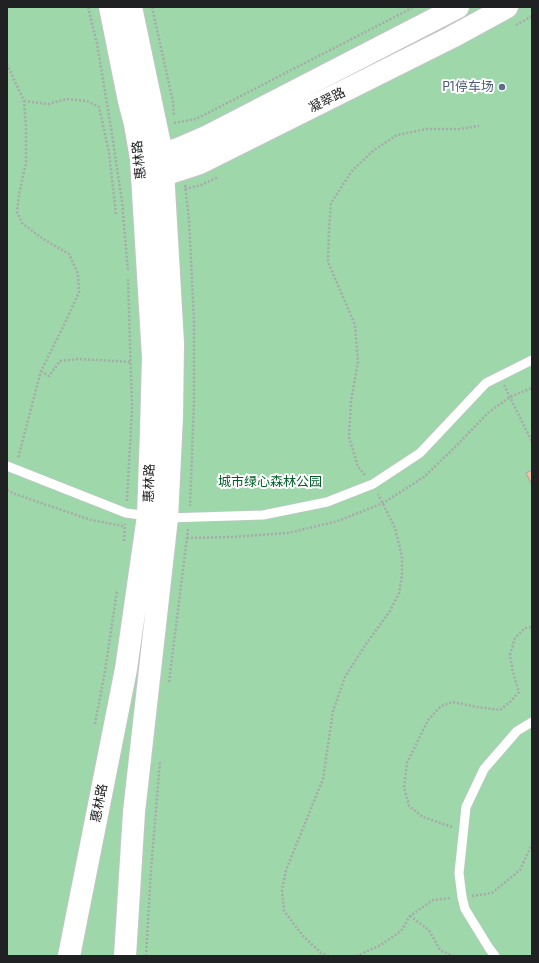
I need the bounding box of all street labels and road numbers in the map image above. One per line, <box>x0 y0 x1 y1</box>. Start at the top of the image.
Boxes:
street label: 凝翠路 <box>306 84 348 116</box>
street label: 惠林路 <box>129 140 149 180</box>
street label: 惠林路 <box>141 463 157 503</box>
street label: 惠林路 <box>88 782 110 824</box>

